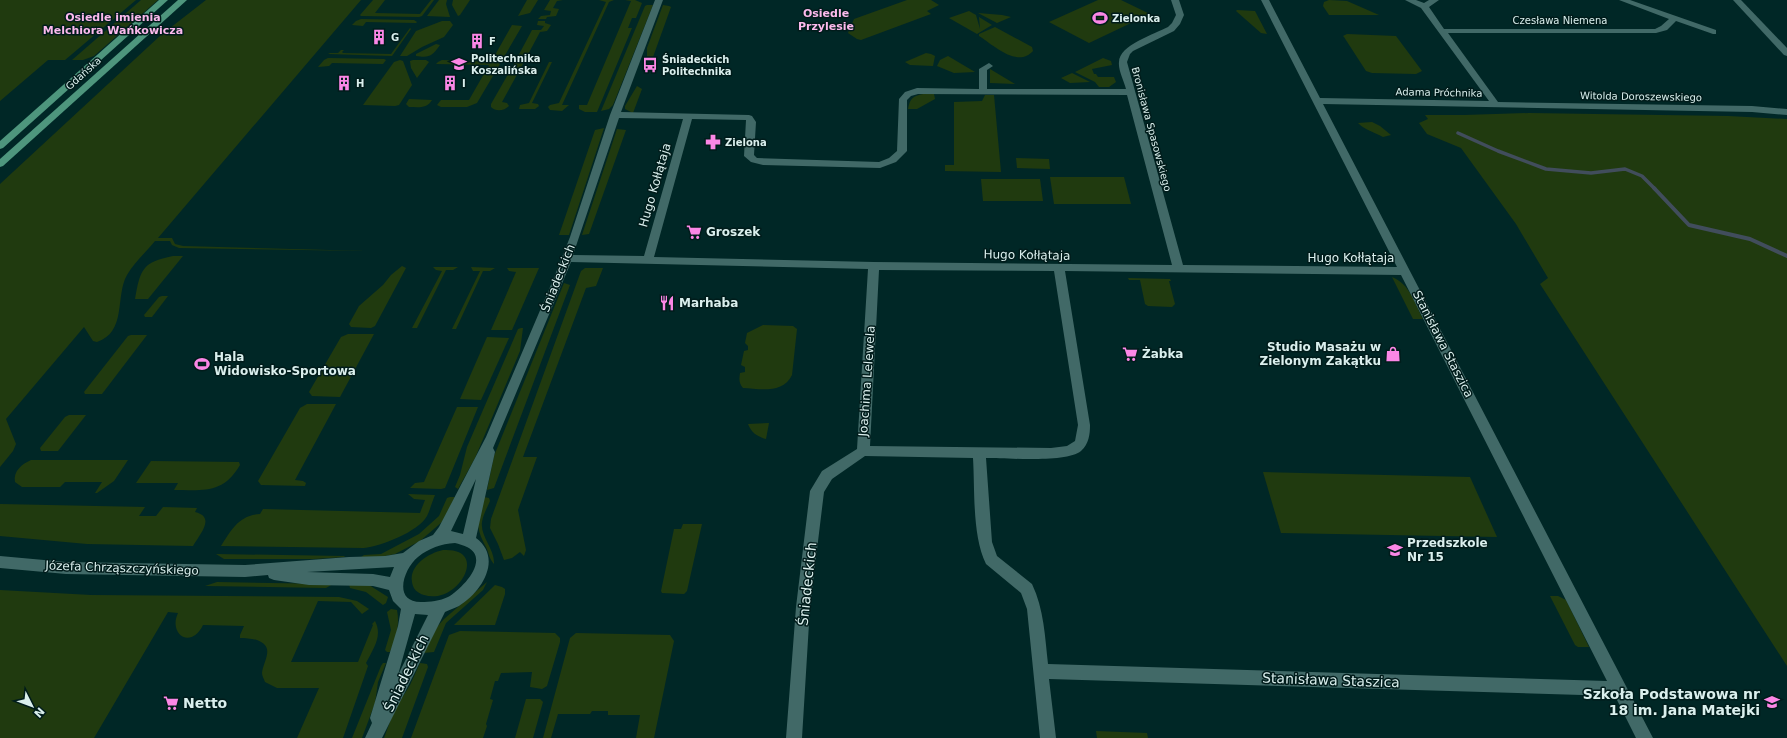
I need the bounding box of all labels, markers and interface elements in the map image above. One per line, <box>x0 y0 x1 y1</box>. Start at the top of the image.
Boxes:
district label: Osiedle Przylesie <box>798 7 854 33</box>
sports icon: Zielonka <box>1091 9 1109 27</box>
district label: Osiedle imienia Melchiora Wańkowicza <box>43 11 183 37</box>
place label: Zielonka <box>1112 13 1160 24</box>
street label: Czesława Niemena <box>1513 15 1607 26</box>
building icon: G <box>370 28 388 46</box>
place label: G <box>391 32 399 43</box>
building icon: F <box>468 32 486 50</box>
place label: F <box>489 36 496 47</box>
place label: Politechnika Koszalińska <box>471 53 541 76</box>
place label: Śniadeckich Politechnika <box>662 53 732 77</box>
street label: Gdańska <box>63 55 103 92</box>
school or university icon: Politechnika Koszalińska <box>450 55 468 73</box>
bus stop icon: Śniadeckich Politechnika <box>641 56 659 74</box>
street label: Bronisława Spasowskiego <box>1130 66 1173 193</box>
building icon: H <box>335 74 353 92</box>
building icon: I <box>441 74 459 92</box>
place label: H <box>356 78 364 89</box>
place label: I <box>462 78 466 89</box>
street label: Adama Próchnika <box>1396 86 1482 99</box>
street label: Witolda Doroszewskiego <box>1580 90 1702 103</box>
pharmacy icon: Zielona <box>704 133 722 151</box>
place label: Zielona <box>725 137 767 148</box>
street label: Hugo Kołłątaja <box>636 141 674 229</box>
supermarket icon: Groszek <box>685 223 703 241</box>
place label: Groszek <box>706 225 761 239</box>
street label: Śniadeckich <box>537 242 578 314</box>
street label: Hugo Kołłątaja <box>983 247 1071 263</box>
street label: Hugo Kołłątaja <box>1308 251 1394 265</box>
street label: Stanisława Staszica <box>1410 288 1476 400</box>
restaurant icon: Marhaba <box>658 294 676 312</box>
place label: Marhaba <box>679 296 738 310</box>
street label: Joachima Lelewela <box>856 325 878 438</box>
place label: Studio Masażu w Zielonym Zakątku <box>1260 340 1381 368</box>
supermarket icon: Żabka <box>1121 345 1139 363</box>
shop icon: Studio Masażu w Zielonym Zakątku <box>1384 345 1402 363</box>
place label: Żabka <box>1142 346 1183 361</box>
place label: Hala Widowisko-Sportowa <box>214 350 356 378</box>
sports icon: Hala Widowisko-Sportowa <box>193 355 211 373</box>
place label: Przedszkole Nr 15 <box>1407 536 1488 564</box>
street label: Śniadeckich <box>794 541 819 627</box>
school or university icon: Przedszkole Nr 15 <box>1386 541 1404 559</box>
street label: Józefa Chrząszczyńskiego <box>44 558 199 578</box>
street label: Śniadeckich <box>379 631 432 714</box>
street label: Stanisława Staszica <box>1262 670 1400 690</box>
north arrow <box>12 686 52 726</box>
place label: Szkoła Podstawowa nr 18 im. Jana Matejki <box>1583 686 1760 718</box>
school or university icon: Szkoła Podstawowa nr 18 im. Jana Matejki <box>1763 693 1781 711</box>
supermarket icon: Netto <box>162 694 180 712</box>
place label: Netto <box>183 695 228 711</box>
text: N <box>31 705 47 720</box>

